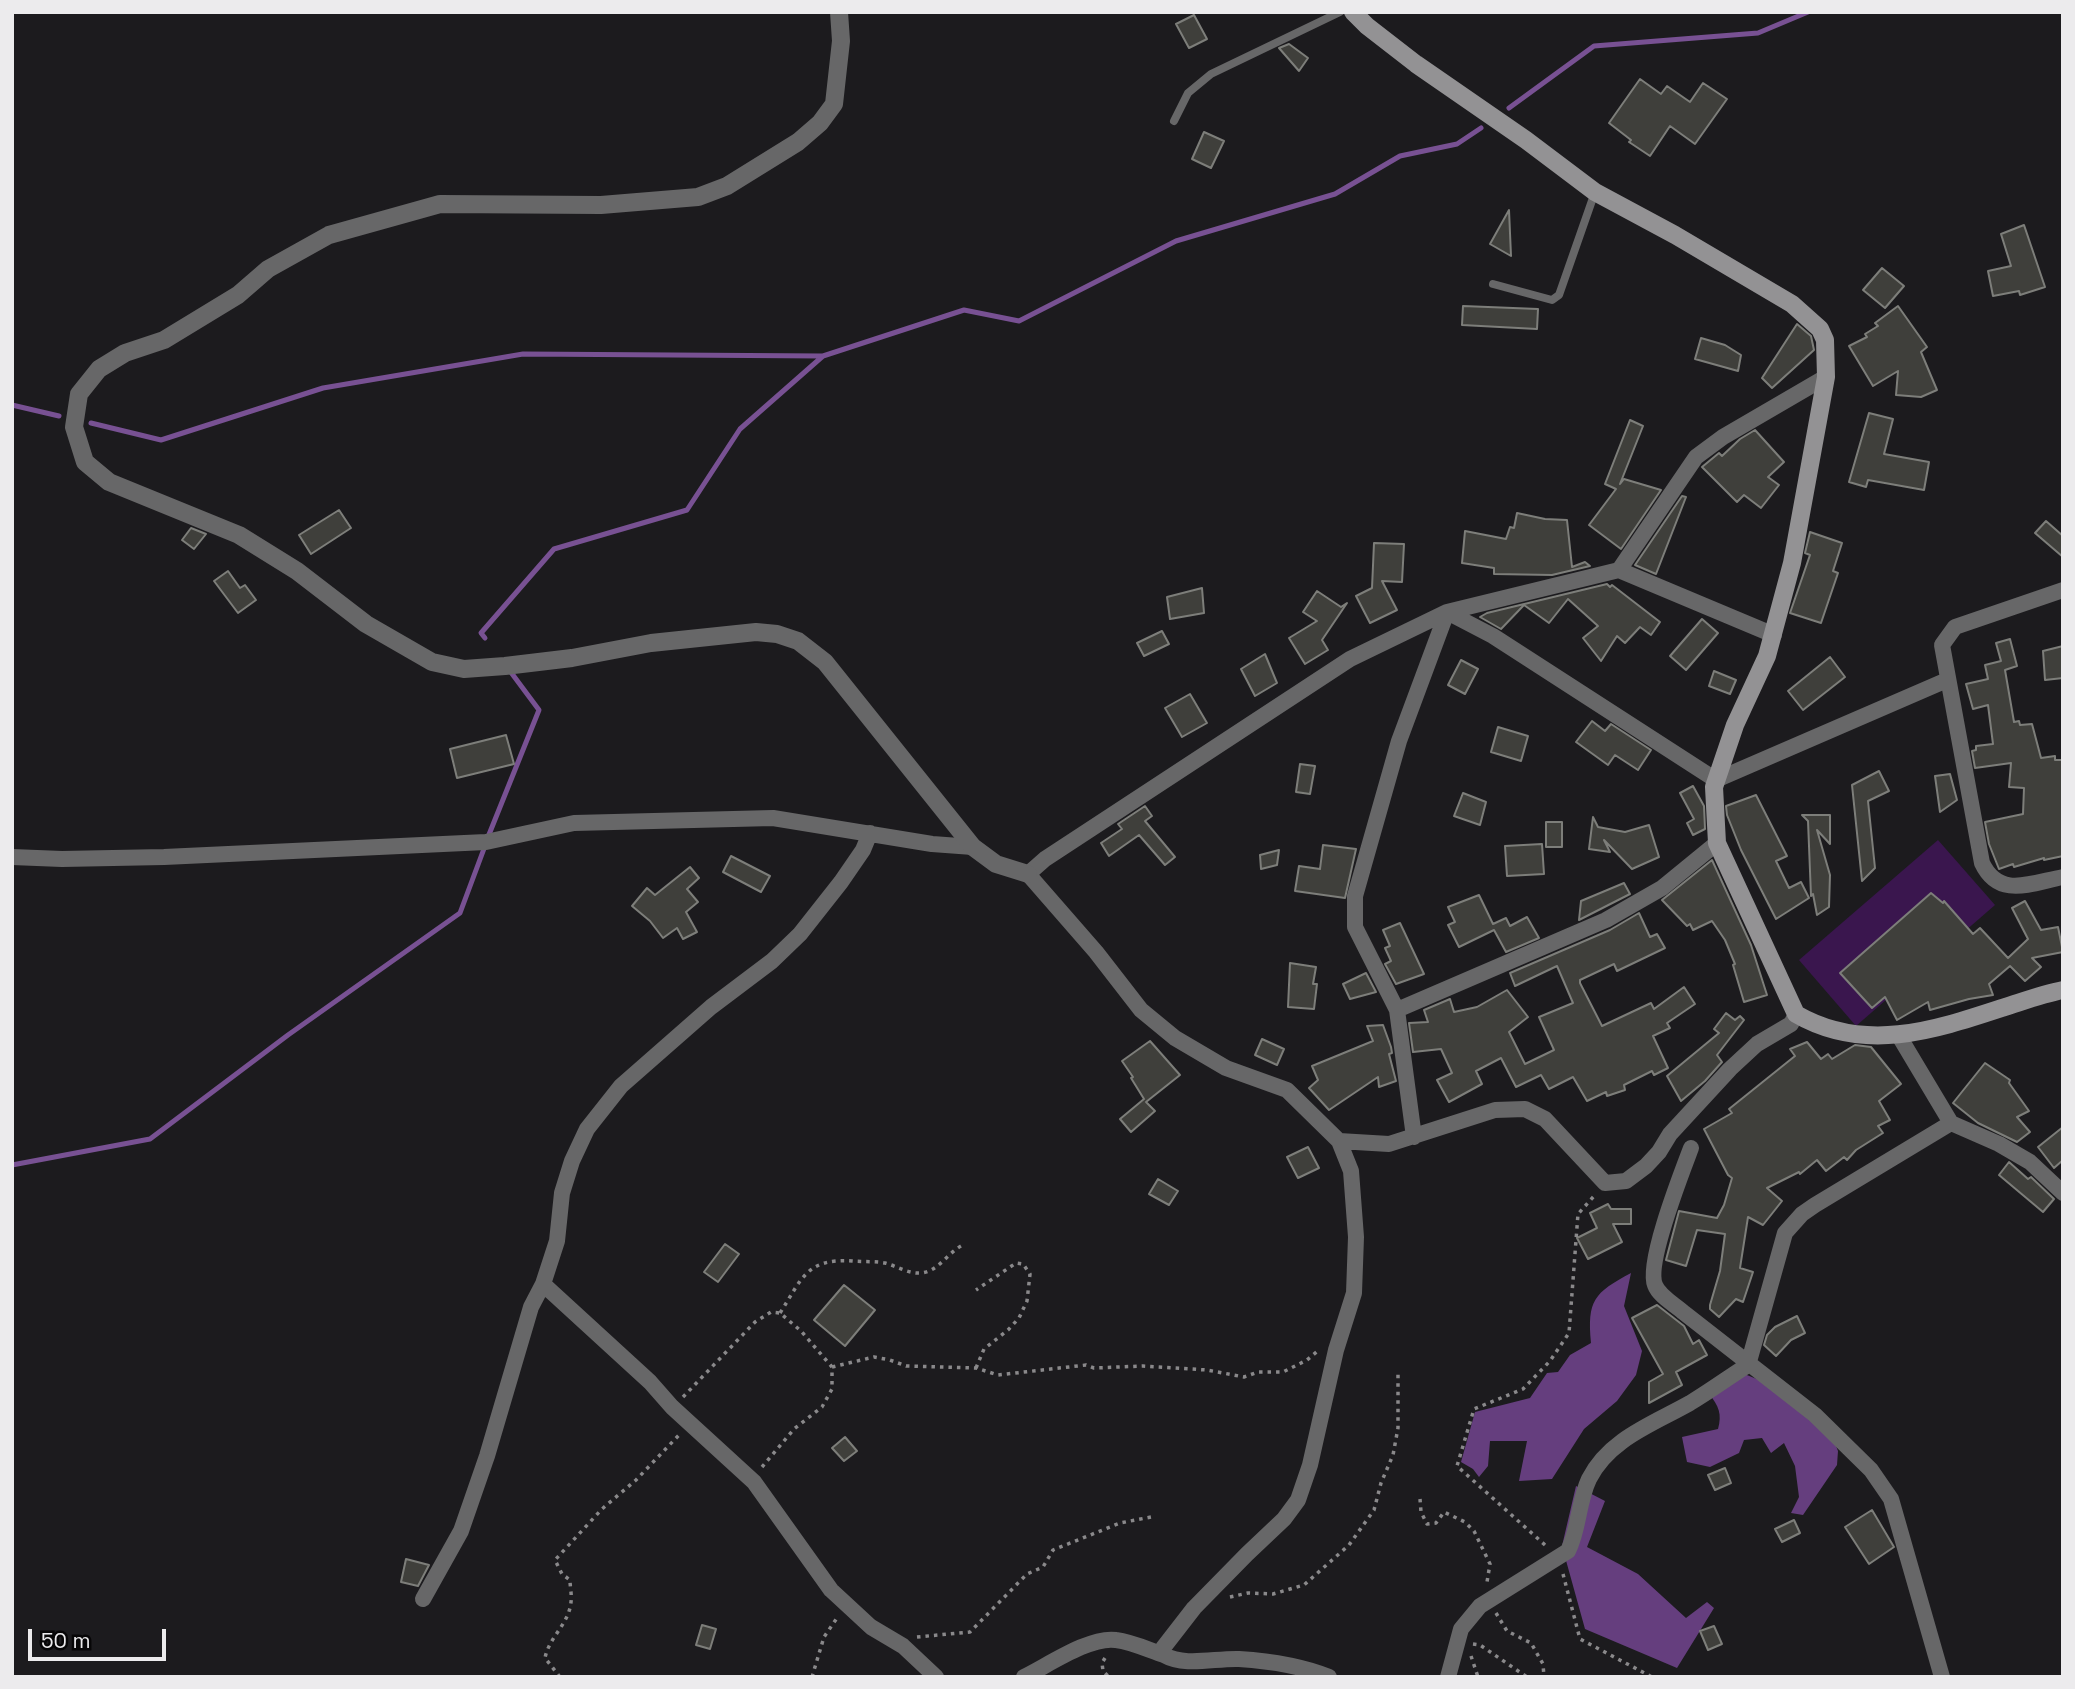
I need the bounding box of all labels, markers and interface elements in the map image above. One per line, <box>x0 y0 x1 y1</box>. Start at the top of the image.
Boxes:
scale bar <box>32 1616 170 1660</box>
text: 50 m <box>41 1627 91 1654</box>

